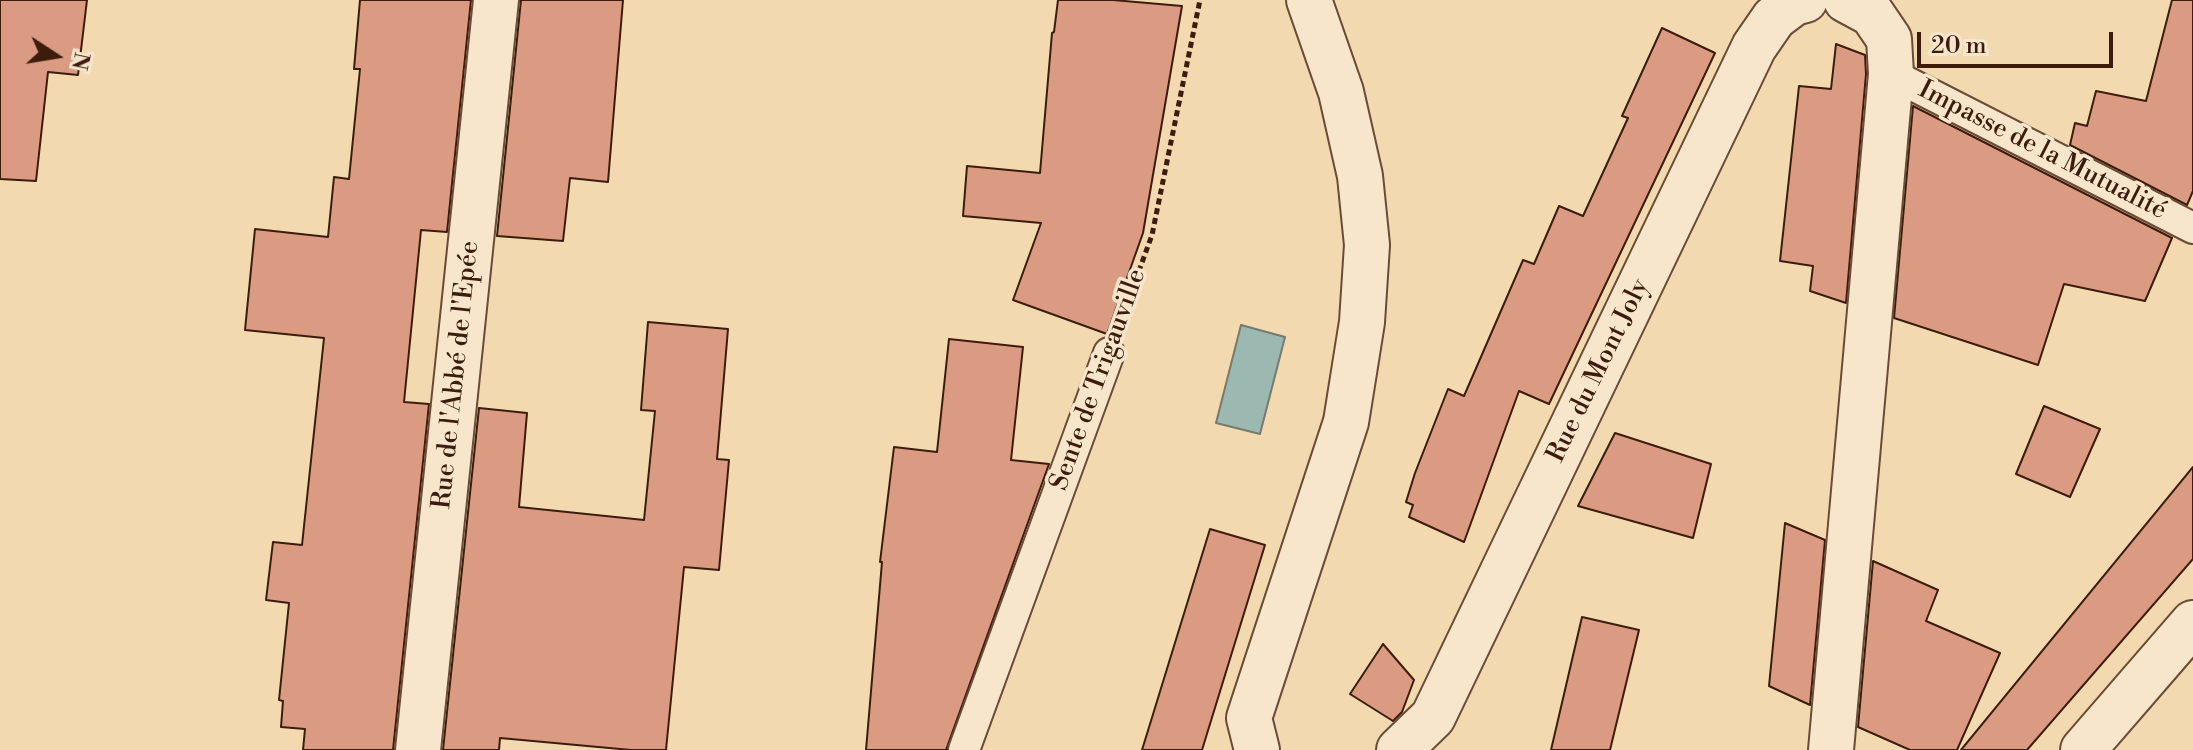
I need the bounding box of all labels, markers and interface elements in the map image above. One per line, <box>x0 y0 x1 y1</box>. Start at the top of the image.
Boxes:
north arrow <box>16 16 96 96</box>
scale bar <box>1921 16 2117 66</box>
text: 20 m <box>1931 31 1987 61</box>
text: N <box>65 50 95 72</box>
street label: Impasse de la Mutualité <box>1913 75 2171 227</box>
street label: Rue de l'Abbé de l'Epée <box>427 239 487 511</box>
street label: Sente de Trigauville <box>1044 265 1154 495</box>
street label: Rue du Mont Joly <box>1541 274 1657 468</box>

